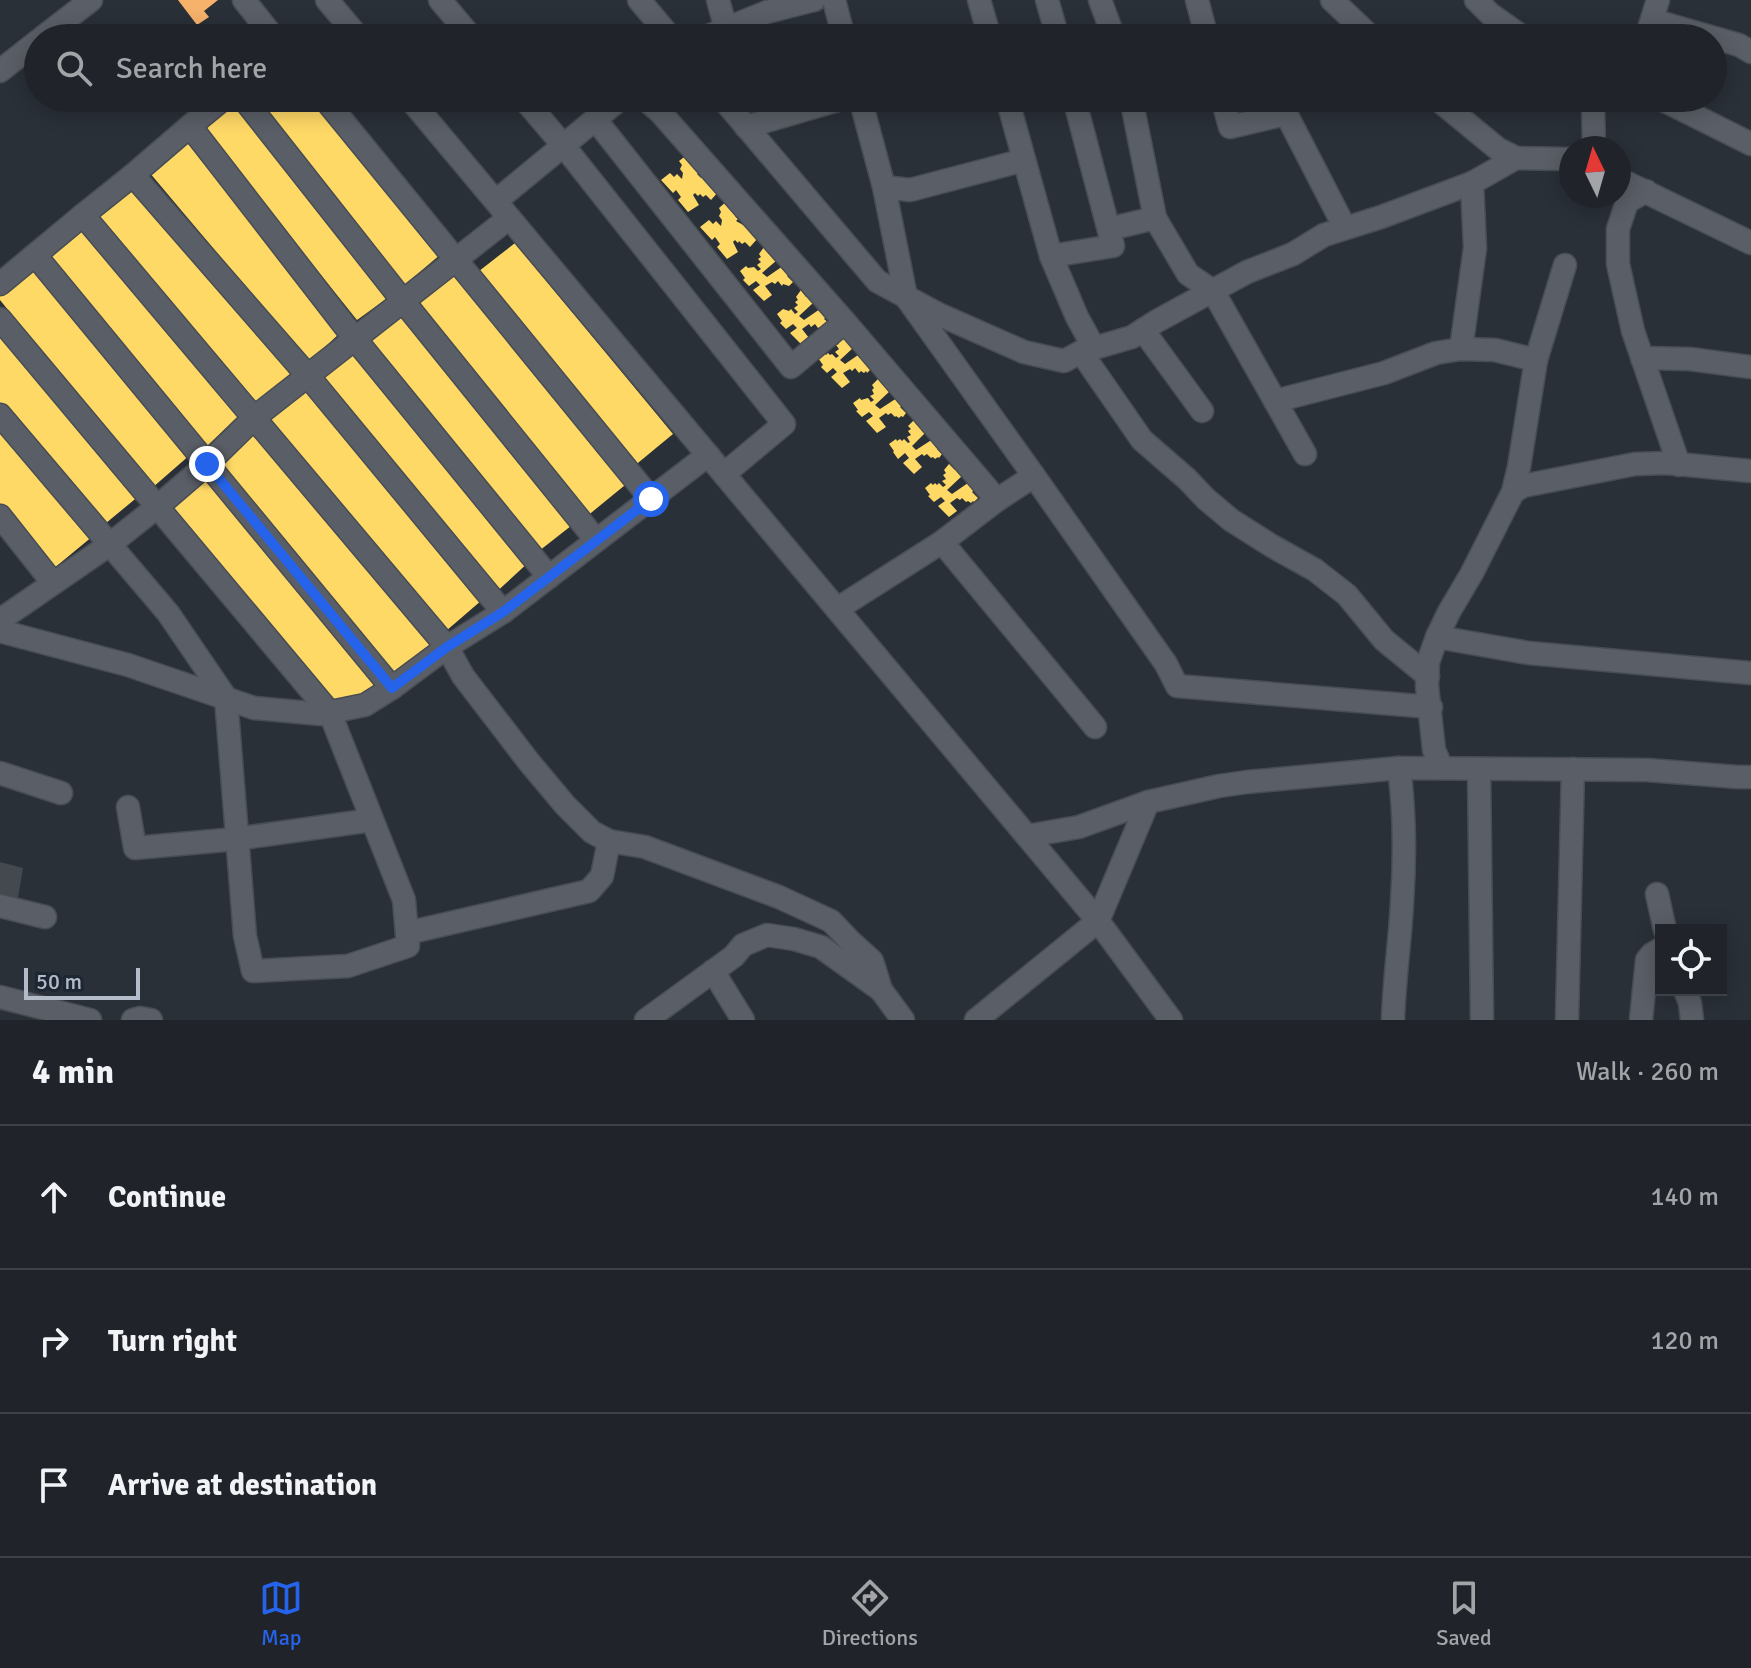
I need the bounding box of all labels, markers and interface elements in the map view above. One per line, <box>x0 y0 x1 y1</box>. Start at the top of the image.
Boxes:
search box <box>24 24 1727 112</box>
icon: search <box>52 46 96 90</box>
text: Search here <box>116 50 267 87</box>
north arrow <box>1559 136 1631 208</box>
route end <box>189 446 225 482</box>
route start <box>633 481 669 517</box>
map controls <box>1655 924 1727 996</box>
button: locate <box>1655 924 1727 996</box>
scale bar <box>24 964 140 1000</box>
text: 50 m <box>36 968 82 995</box>
text: 4 min <box>32 1051 114 1093</box>
text: Walk · 260 m <box>1576 1056 1719 1088</box>
icon: ahead <box>32 1175 76 1219</box>
text: Continue <box>108 1179 226 1216</box>
text: 140 m <box>1650 1181 1719 1213</box>
icon: right <box>32 1319 76 1363</box>
text: Turn right <box>108 1323 237 1360</box>
text: 120 m <box>1650 1325 1719 1357</box>
icon: arrive <box>32 1463 76 1507</box>
text: Arrive at destination <box>108 1467 377 1504</box>
tab: Map <box>259 1576 303 1651</box>
tab: Directions <box>822 1576 918 1651</box>
tab: Saved <box>1436 1576 1492 1651</box>

